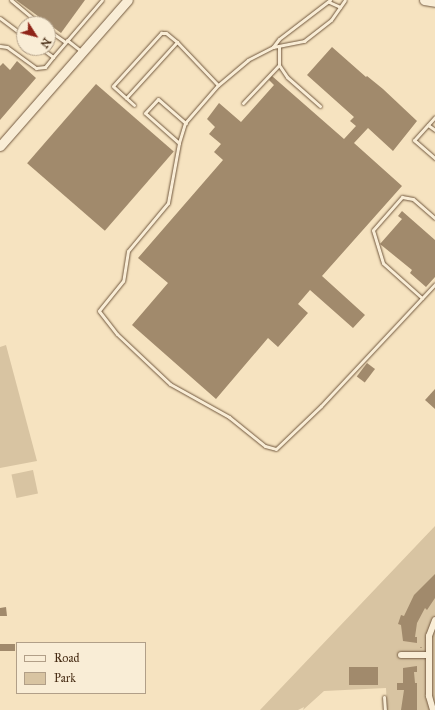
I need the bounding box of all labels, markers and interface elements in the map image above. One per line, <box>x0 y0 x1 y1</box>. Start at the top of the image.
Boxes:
north arrow <box>16 16 56 56</box>
text: N <box>37 35 53 50</box>
legend <box>16 642 146 694</box>
text: Road <box>54 651 80 665</box>
text: Park <box>54 671 76 685</box>

